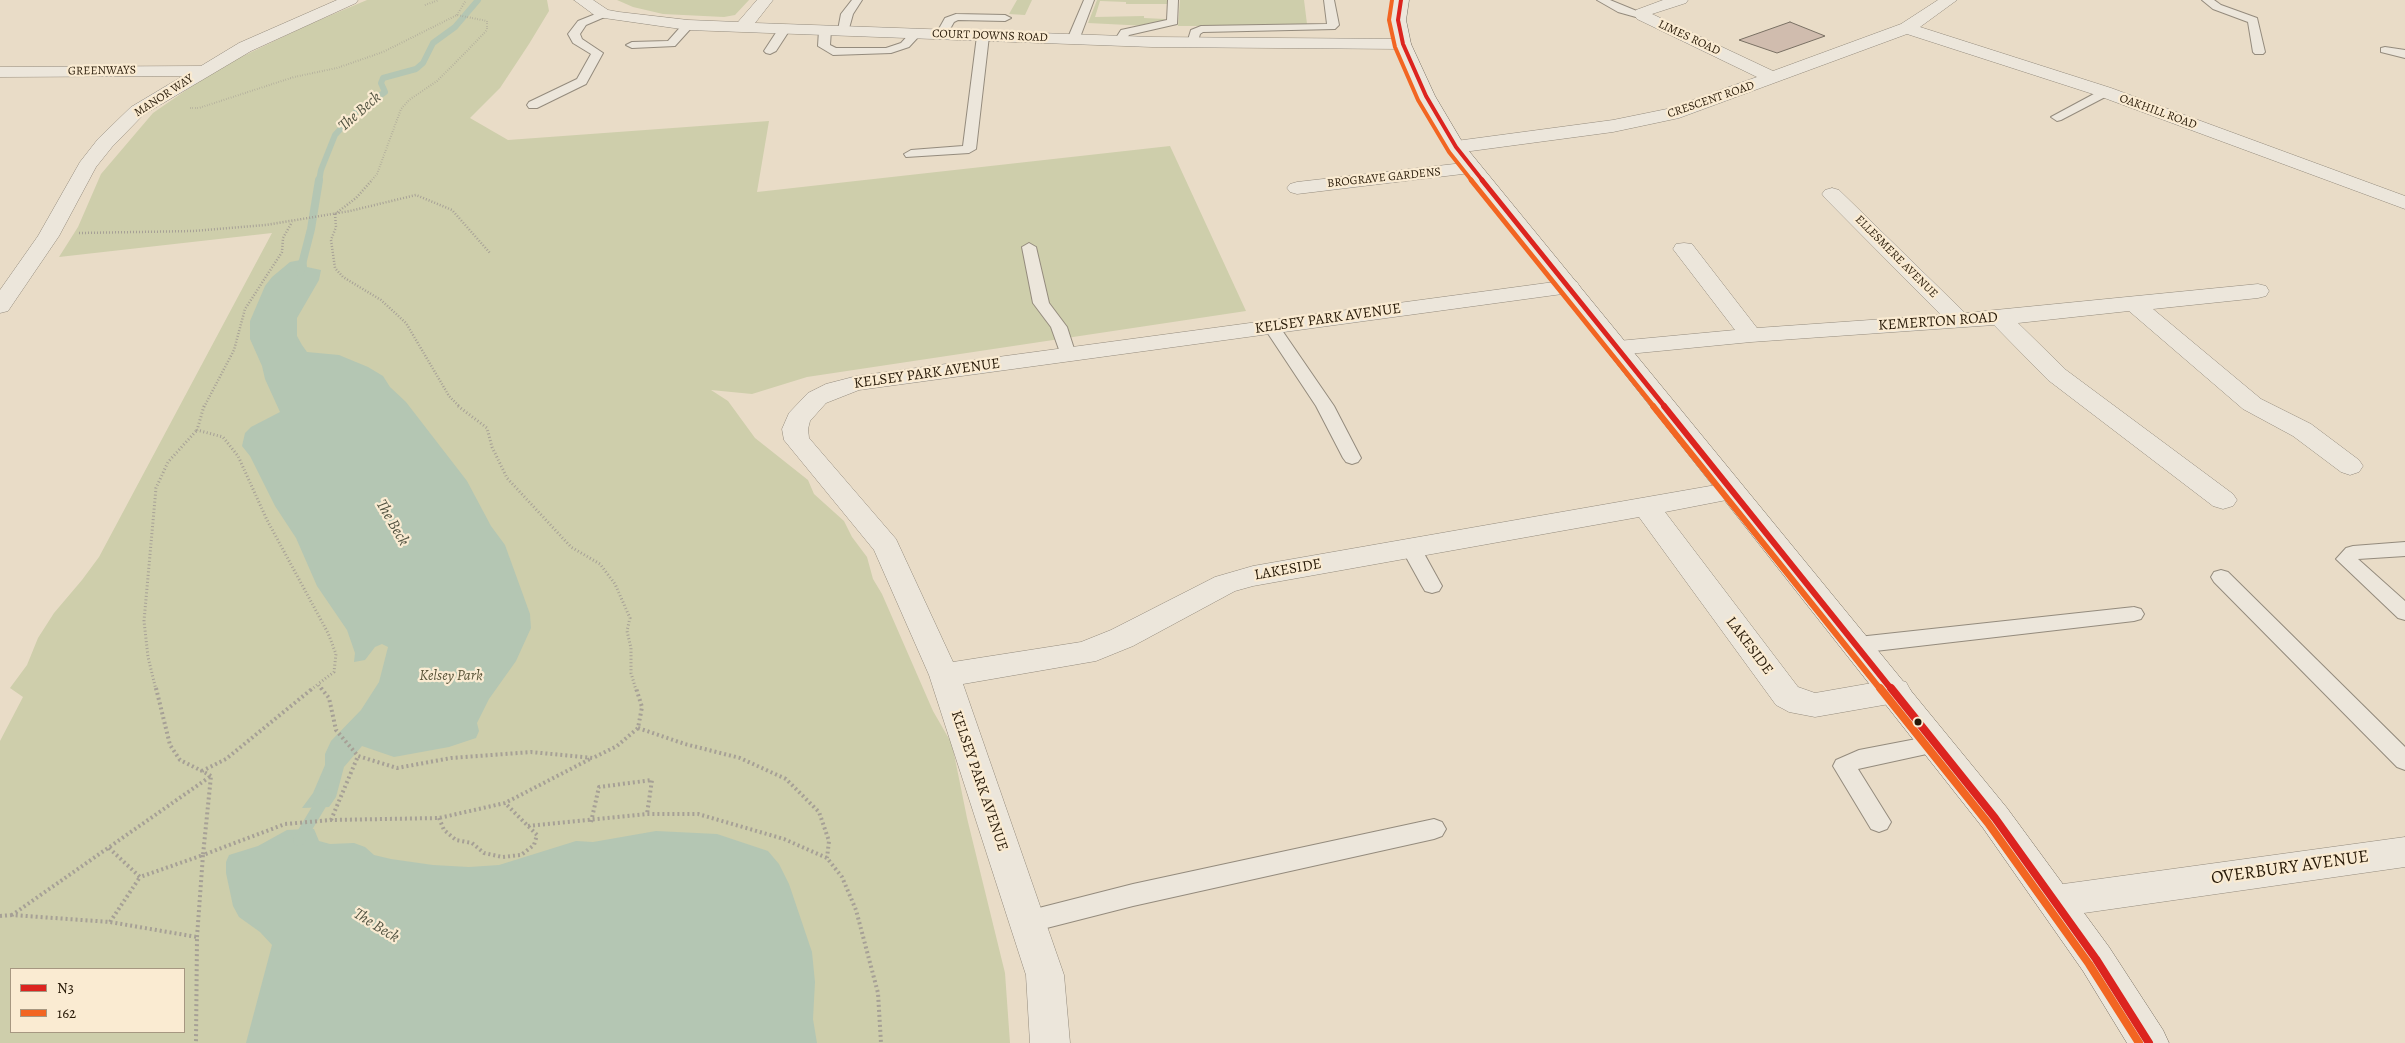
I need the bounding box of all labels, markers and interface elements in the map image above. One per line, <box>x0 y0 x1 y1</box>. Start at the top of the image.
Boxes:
street label: LIMES ROAD <box>1656 17 1722 59</box>
street label: COURT DOWNS ROAD <box>932 27 1048 45</box>
street label: GREENWAYS <box>68 63 136 79</box>
street label: MANOR WAY <box>132 72 196 120</box>
street label: CRESCENT ROAD <box>1666 78 1756 122</box>
water label: The Beck <box>335 88 385 136</box>
street label: OAKHILL ROAD <box>2117 91 2199 133</box>
street label: BROGRAVE GARDENS <box>1326 165 1442 191</box>
street label: ELLESMERE AVENUE <box>1852 213 1940 301</box>
street label: KELSEY PARK AVENUE <box>1254 300 1402 338</box>
street label: KEMERTON ROAD <box>1878 309 1998 335</box>
street label: KELSEY PARK AVENUE <box>853 355 1001 393</box>
water label: The Beck <box>371 496 413 550</box>
street label: LAKESIDE <box>1253 555 1323 585</box>
street label: LAKESIDE <box>1721 614 1777 678</box>
park label: Kelsey Park <box>419 667 483 685</box>
street label: KELSEY PARK AVENUE <box>946 708 1012 854</box>
unlabelled marker <box>1913 717 1923 727</box>
street label: OVERBURY AVENUE <box>2210 846 2370 890</box>
water label: The Beck <box>350 905 402 947</box>
legend <box>10 968 185 1033</box>
text: N3 <box>57 978 74 998</box>
text: 162 <box>57 1003 76 1023</box>

